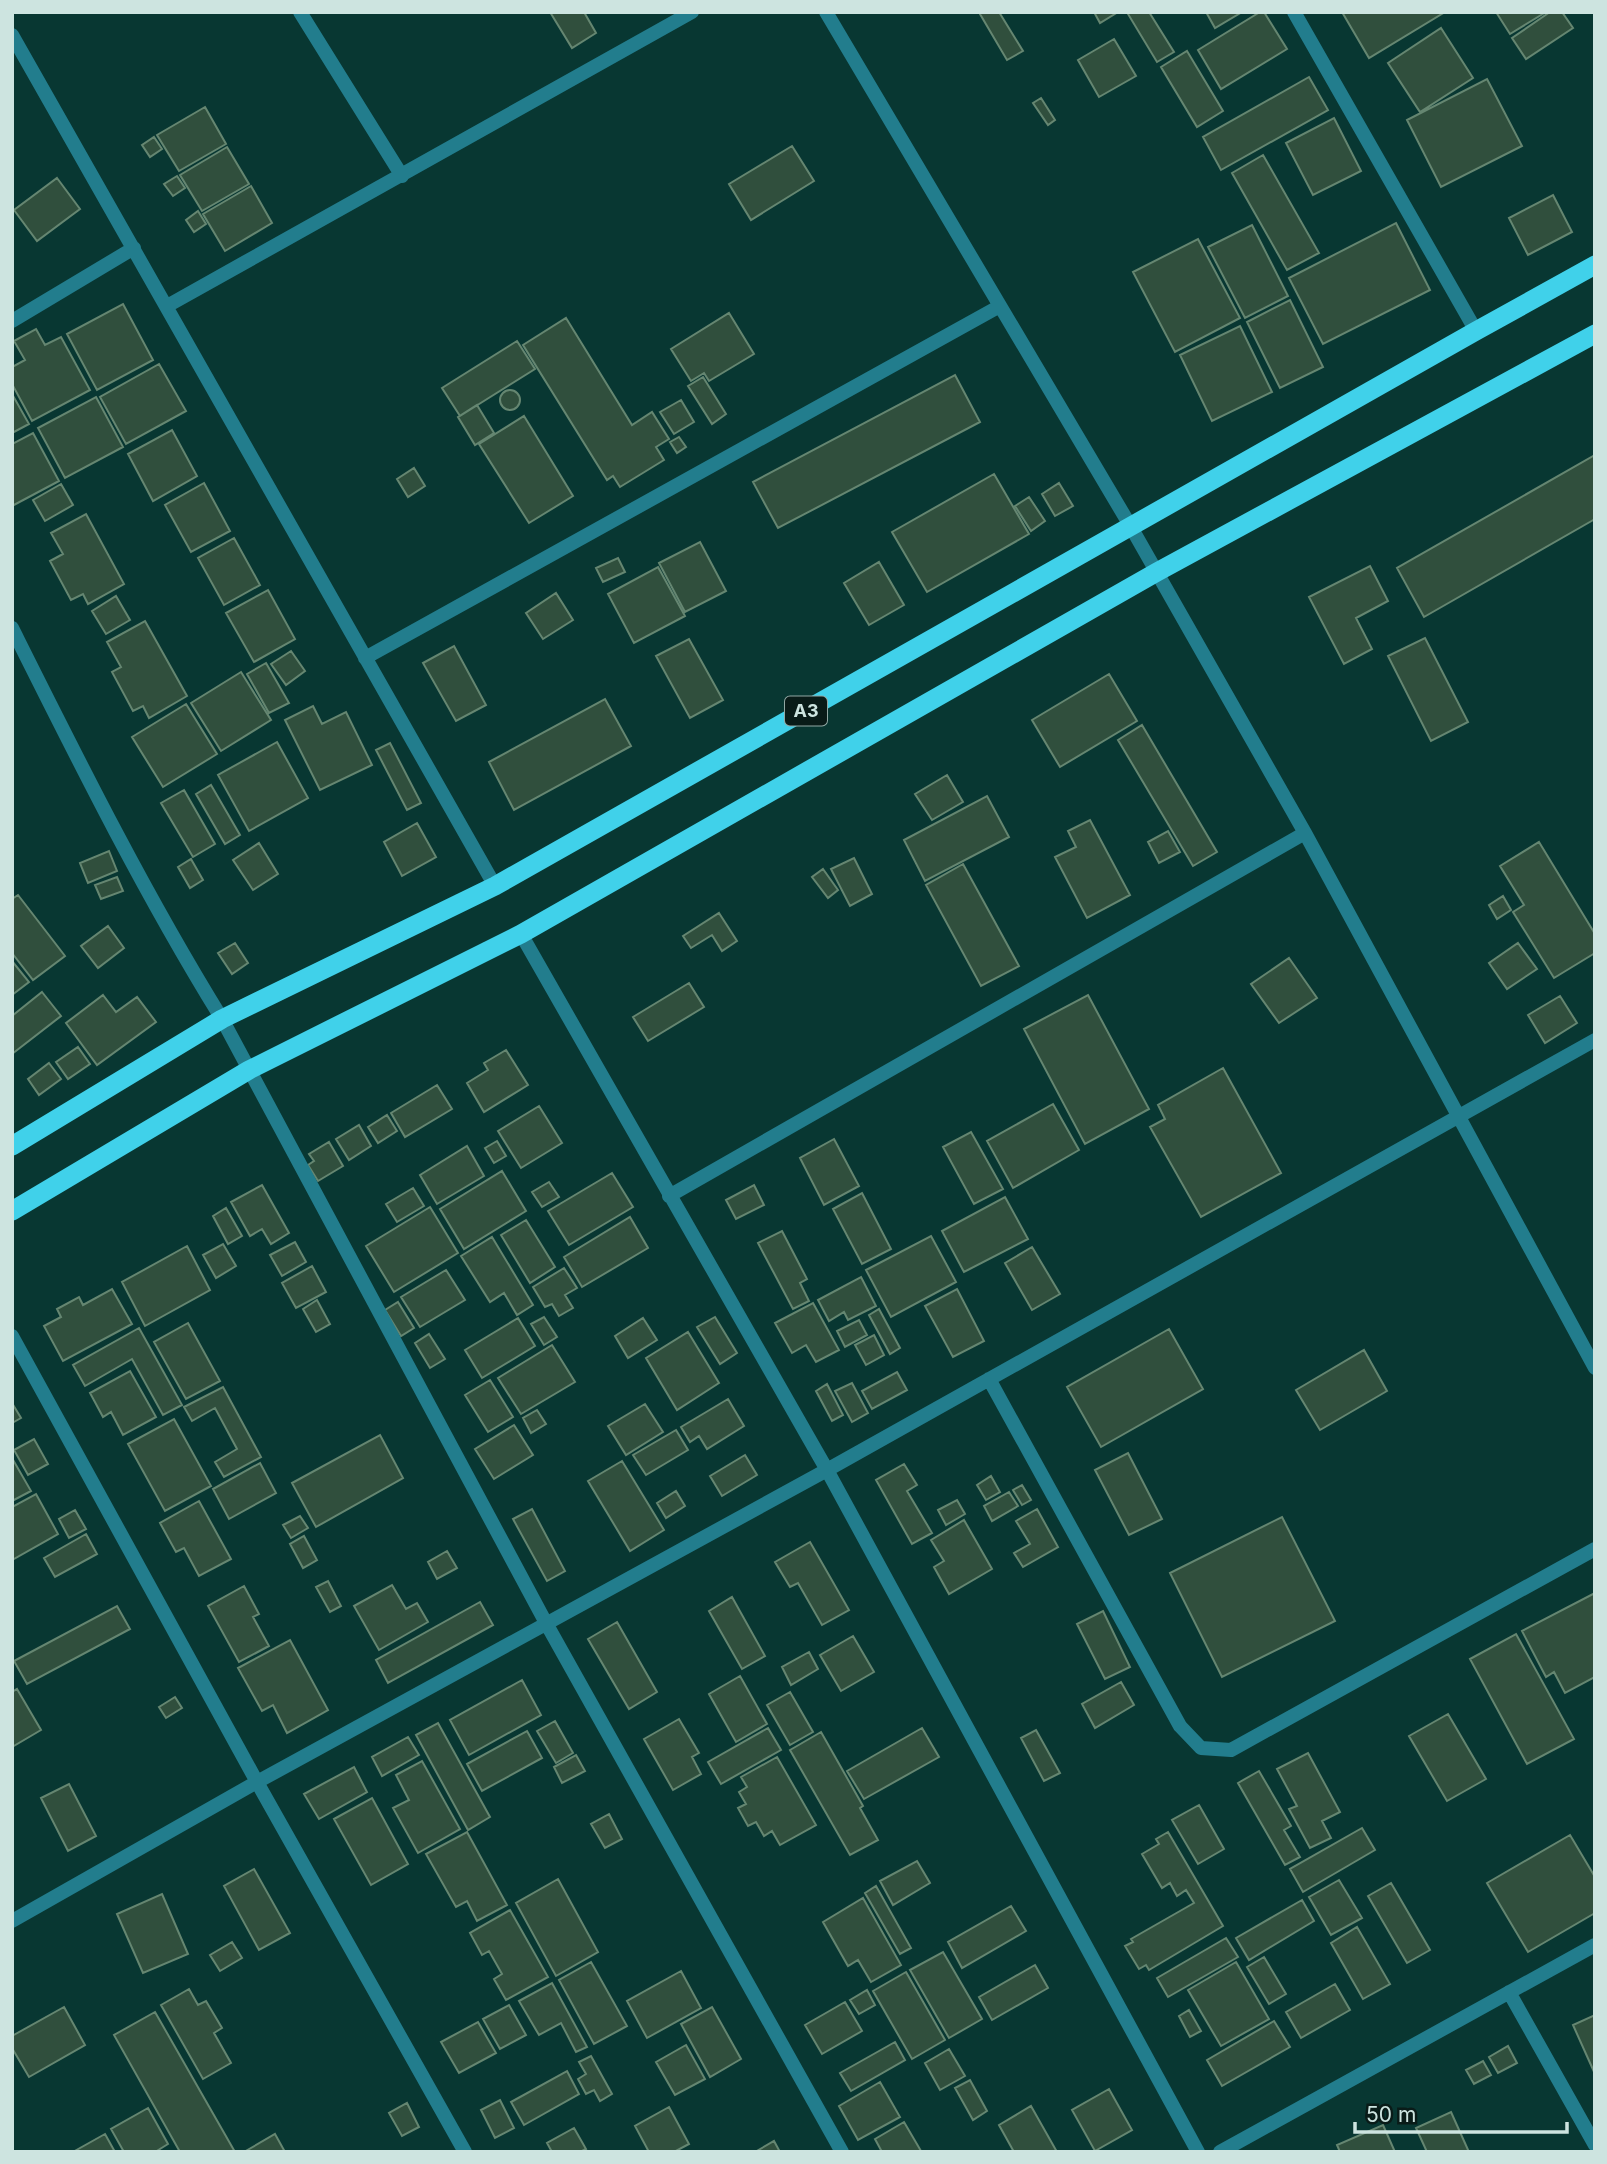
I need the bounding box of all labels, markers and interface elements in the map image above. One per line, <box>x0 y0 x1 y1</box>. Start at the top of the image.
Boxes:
road number: A3 <box>785 696 827 726</box>
scale bar <box>1355 2090 1567 2134</box>
text: 50 m <box>1366 2102 1416 2127</box>

